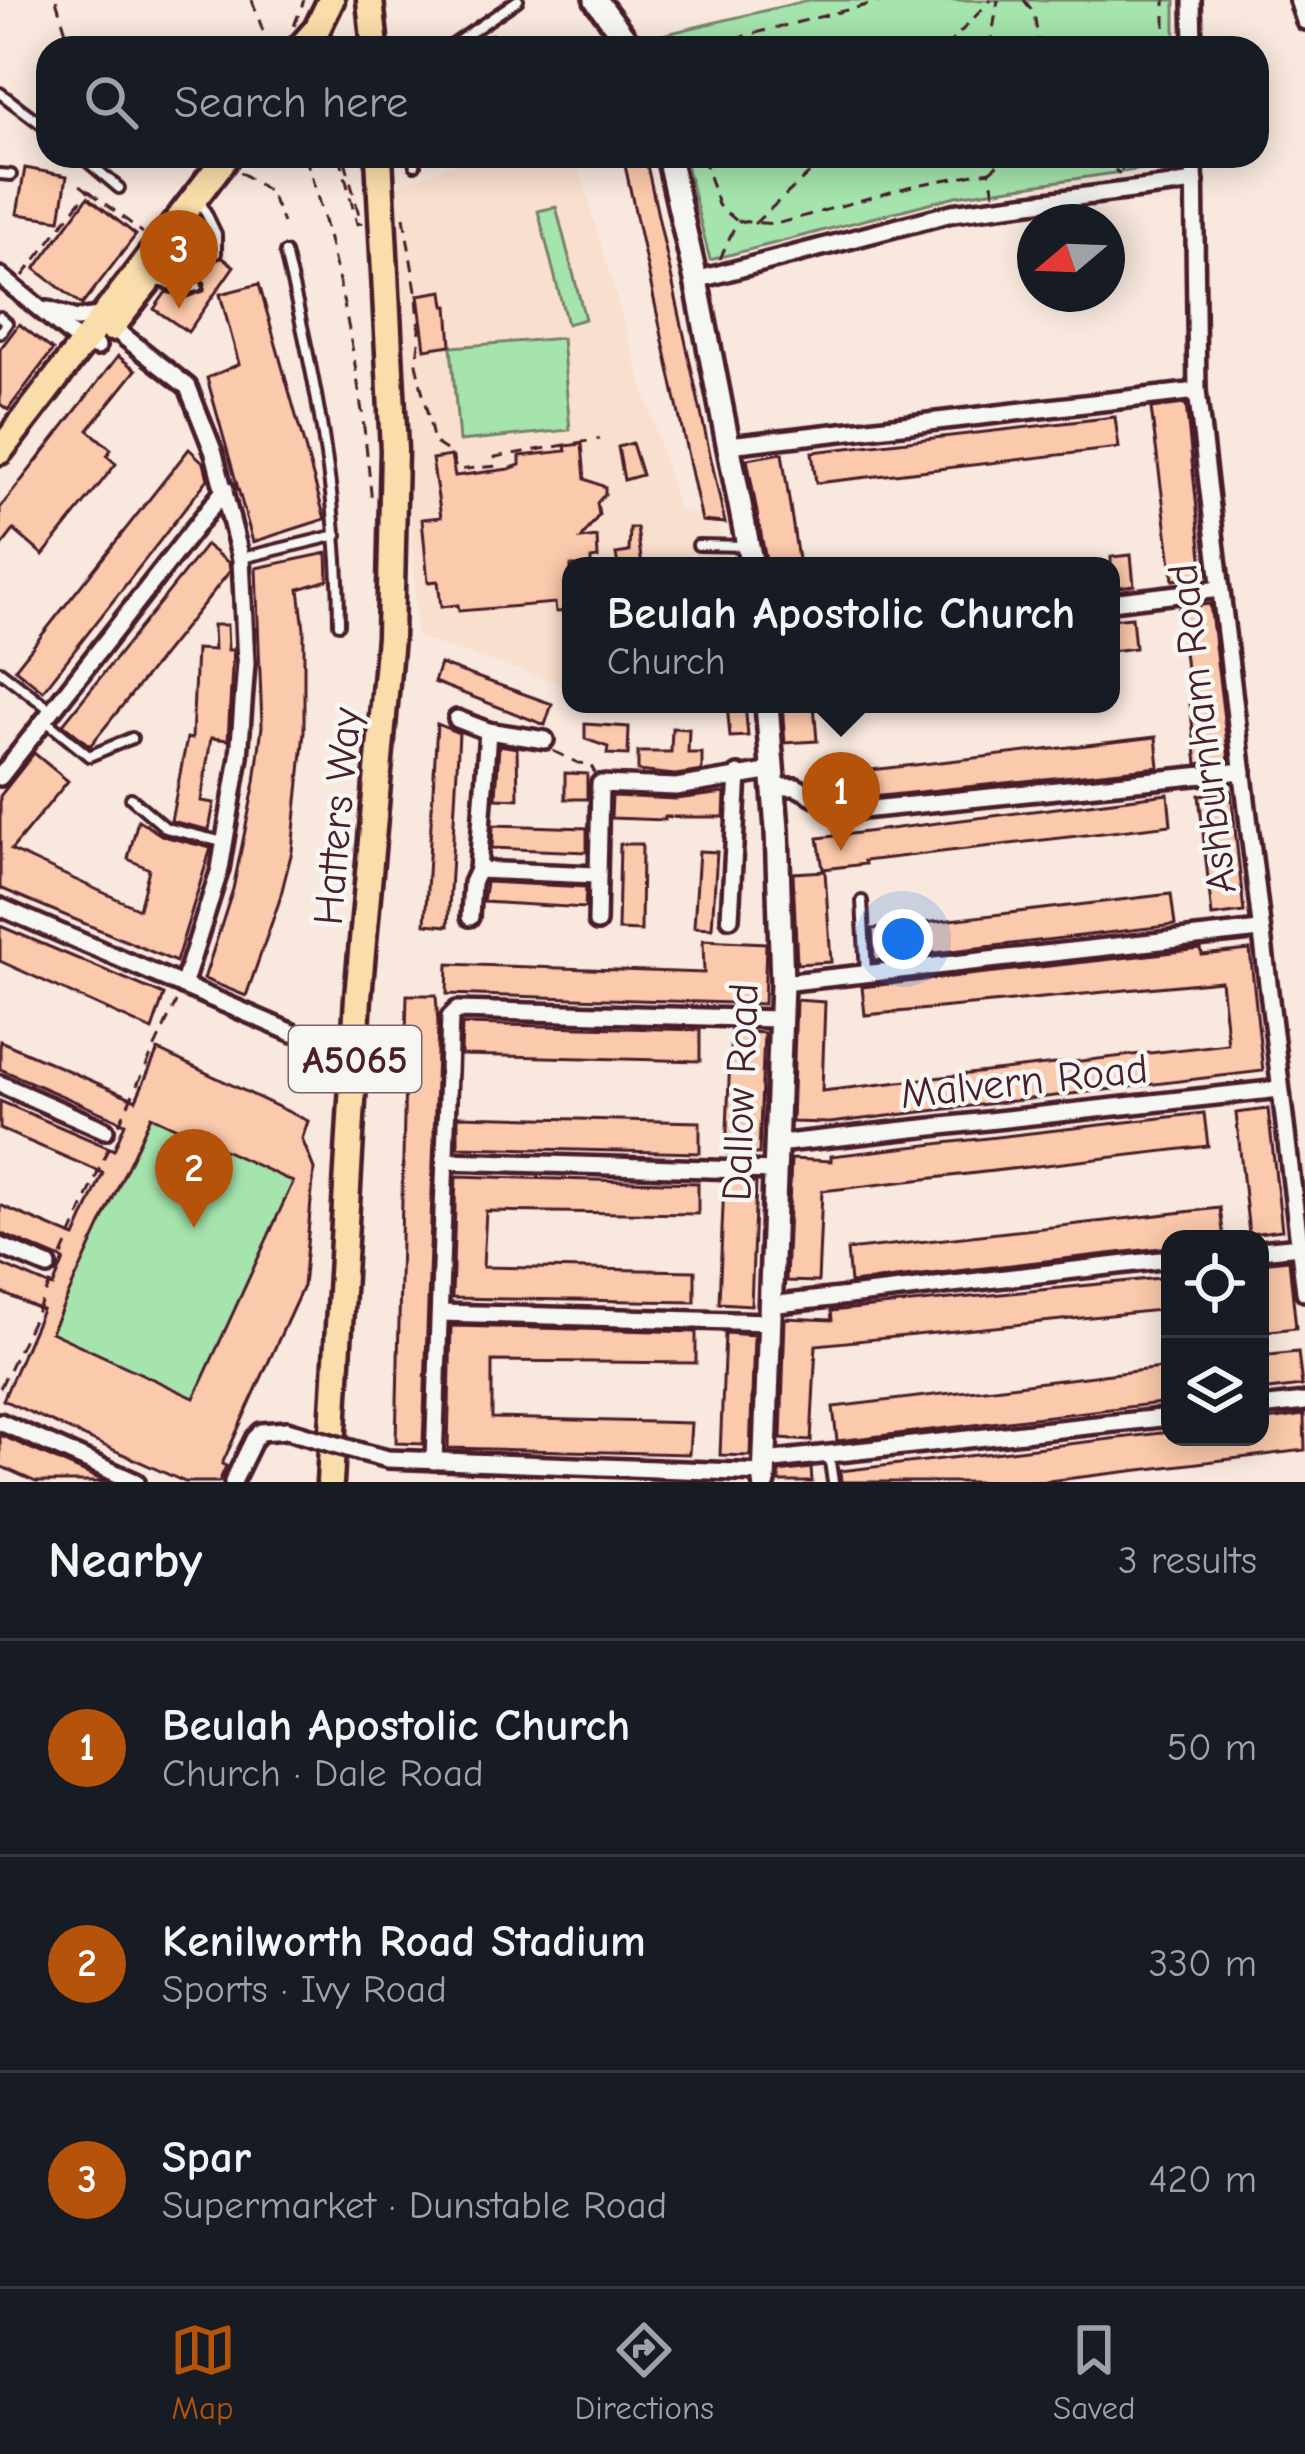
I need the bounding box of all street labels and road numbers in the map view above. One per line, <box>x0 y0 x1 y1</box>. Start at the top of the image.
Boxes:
street label: Ashburnham Road <box>1158 561 1247 896</box>
street label: Hatters Way <box>304 705 371 927</box>
street label: Dallow Road <box>712 982 769 1202</box>
road number: A5065 <box>289 1026 421 1092</box>
street label: Malvern Road <box>898 1044 1150 1119</box>

